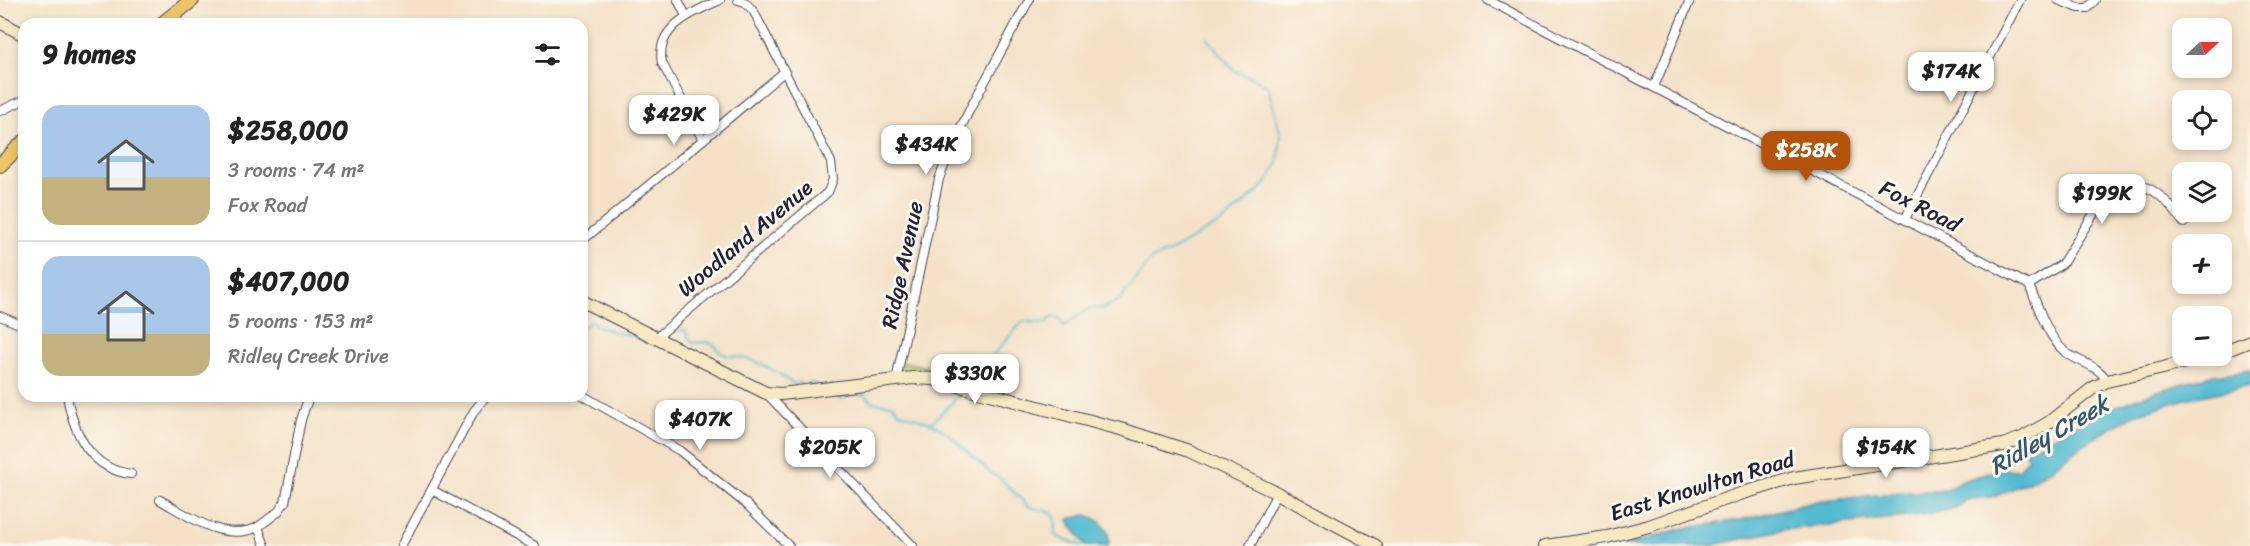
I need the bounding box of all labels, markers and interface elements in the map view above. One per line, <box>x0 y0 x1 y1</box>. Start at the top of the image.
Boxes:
north arrow <box>2172 18 2232 78</box>
map controls <box>2172 18 2232 366</box>
text: 9 homes <box>42 31 136 77</box>
icon: filters <box>531 38 564 71</box>
pin: $174K <box>1909 52 1993 103</box>
text: $174K <box>1922 54 1980 89</box>
button: locate <box>2172 90 2232 150</box>
pin: $429K <box>632 95 716 146</box>
text: $429K <box>643 97 705 132</box>
text: $258,000 <box>228 107 348 153</box>
pin: $434K <box>884 125 968 176</box>
text: $434K <box>895 127 957 162</box>
icon: home <box>90 129 162 201</box>
pin: $258K <box>1764 131 1848 182</box>
text: $258K <box>1775 133 1837 168</box>
text: 3 rooms · 74 m² <box>228 153 364 188</box>
button: layers <box>2172 162 2232 222</box>
street label: Woodland Avenue <box>668 169 822 307</box>
street label: Fox Road <box>1872 169 1969 244</box>
pin: $199K <box>2060 174 2144 225</box>
text: $199K <box>2073 176 2131 211</box>
text: Fox Road <box>228 188 307 223</box>
street label: Ridge Avenue <box>869 198 935 332</box>
button: + <box>2172 234 2232 294</box>
text: $407,000 <box>228 258 349 304</box>
icon: home <box>90 280 162 352</box>
text: 5 rooms · 153 m² <box>228 304 373 339</box>
button: − <box>2172 306 2232 366</box>
text: Ridley Creek Drive <box>228 339 389 374</box>
pin: $330K <box>933 354 1017 405</box>
text: $330K <box>945 356 1005 391</box>
water label: Ridley Creek <box>1981 382 2120 486</box>
pin: $407K <box>658 400 742 451</box>
text: $407K <box>669 402 731 437</box>
pin: $205K <box>788 428 872 479</box>
pin: $154K <box>1844 428 1928 479</box>
text: $205K <box>799 430 861 465</box>
text: $154K <box>1857 430 1915 465</box>
street label: East Knowlton Road <box>1605 439 1800 533</box>

